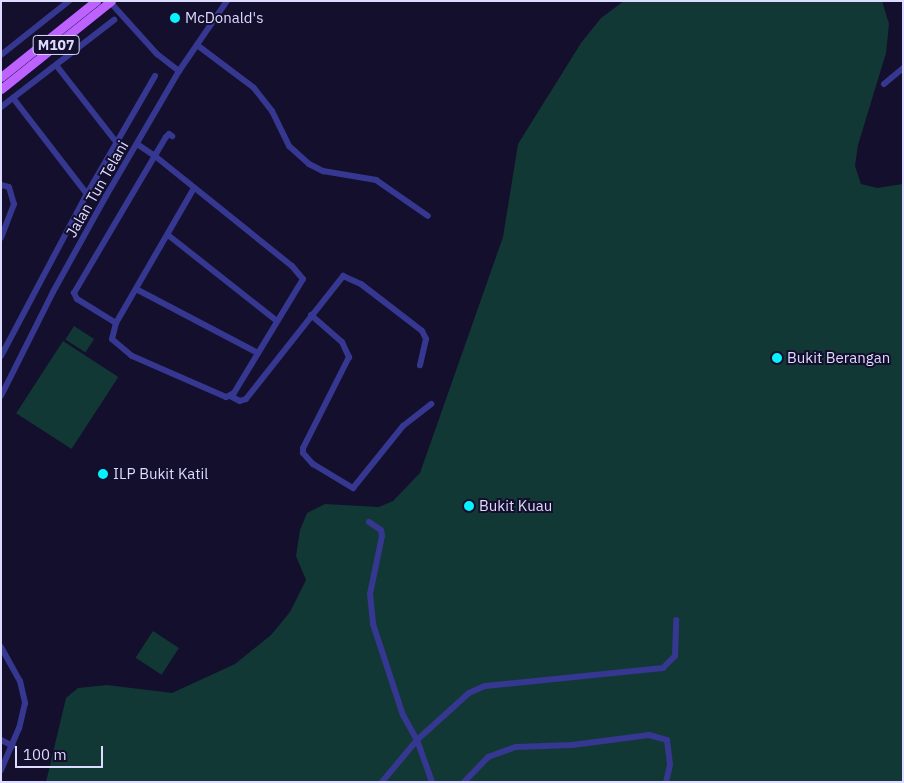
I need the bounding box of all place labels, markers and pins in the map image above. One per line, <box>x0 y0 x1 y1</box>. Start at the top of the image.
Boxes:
place label: McDonald's <box>185 9 263 27</box>
marker: McDonald's <box>169 12 181 24</box>
place label: Bukit Berangan <box>787 349 890 367</box>
marker: Bukit Berangan <box>771 352 783 364</box>
place label: ILP Bukit Katil <box>113 465 208 483</box>
marker: ILP Bukit Katil <box>97 468 109 480</box>
place label: Bukit Kuau <box>479 497 552 515</box>
marker: Bukit Kuau <box>463 500 475 512</box>

